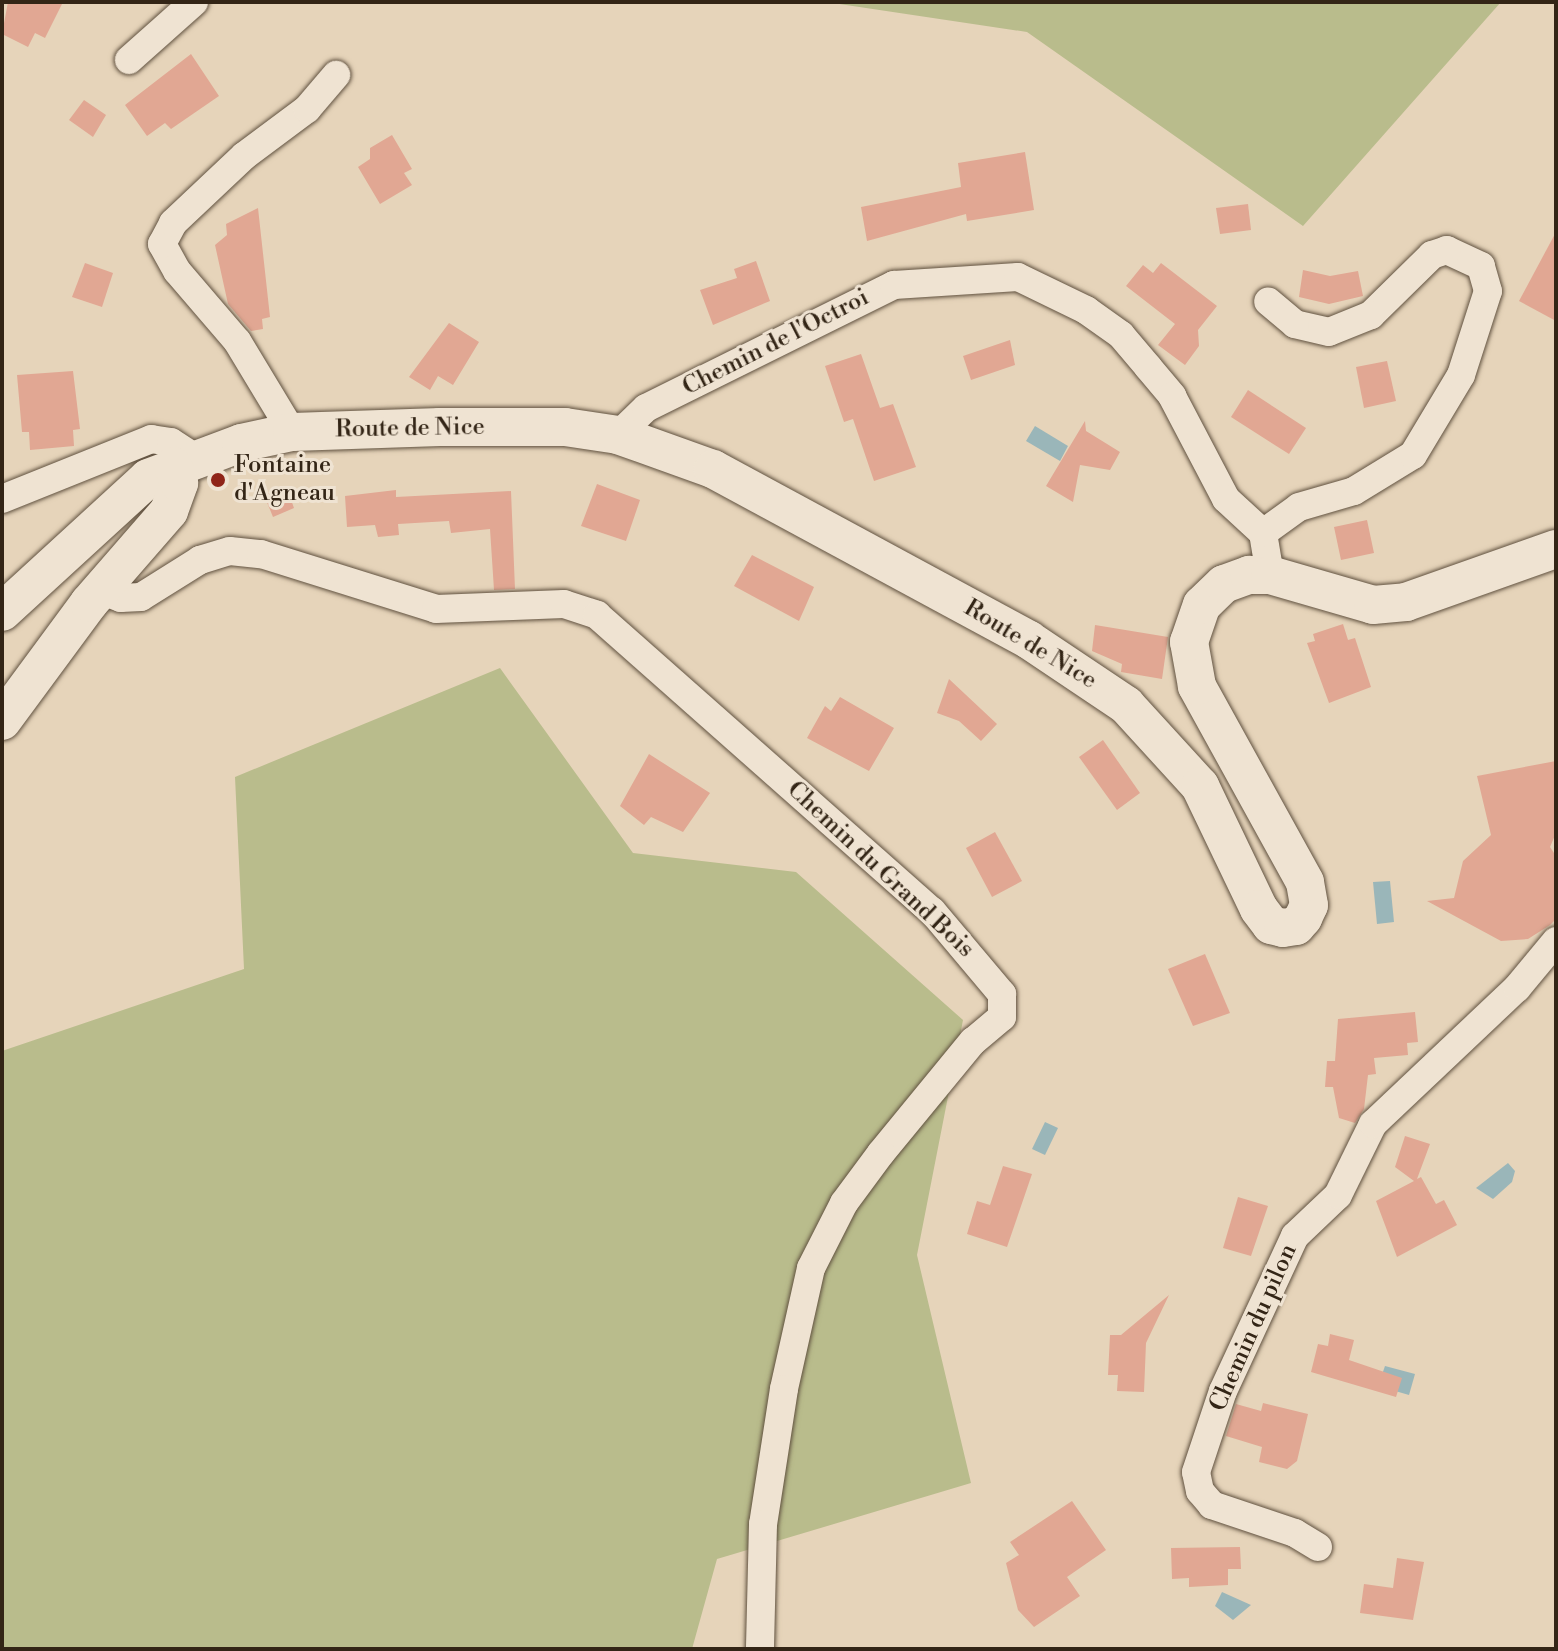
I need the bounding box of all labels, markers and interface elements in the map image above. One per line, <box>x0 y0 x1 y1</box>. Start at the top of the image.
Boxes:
street label: Chemin de l'Octroi <box>678 284 874 402</box>
street label: Route de Nice <box>335 413 485 445</box>
place label: Fontaine d'Agneau <box>234 452 335 508</box>
marker: Fontaine d'Agneau <box>209 471 227 489</box>
street label: Route de Nice <box>958 594 1102 696</box>
street label: Chemin du Grand Bois <box>781 776 979 964</box>
street label: Chemin du pilon <box>1204 1240 1304 1416</box>

